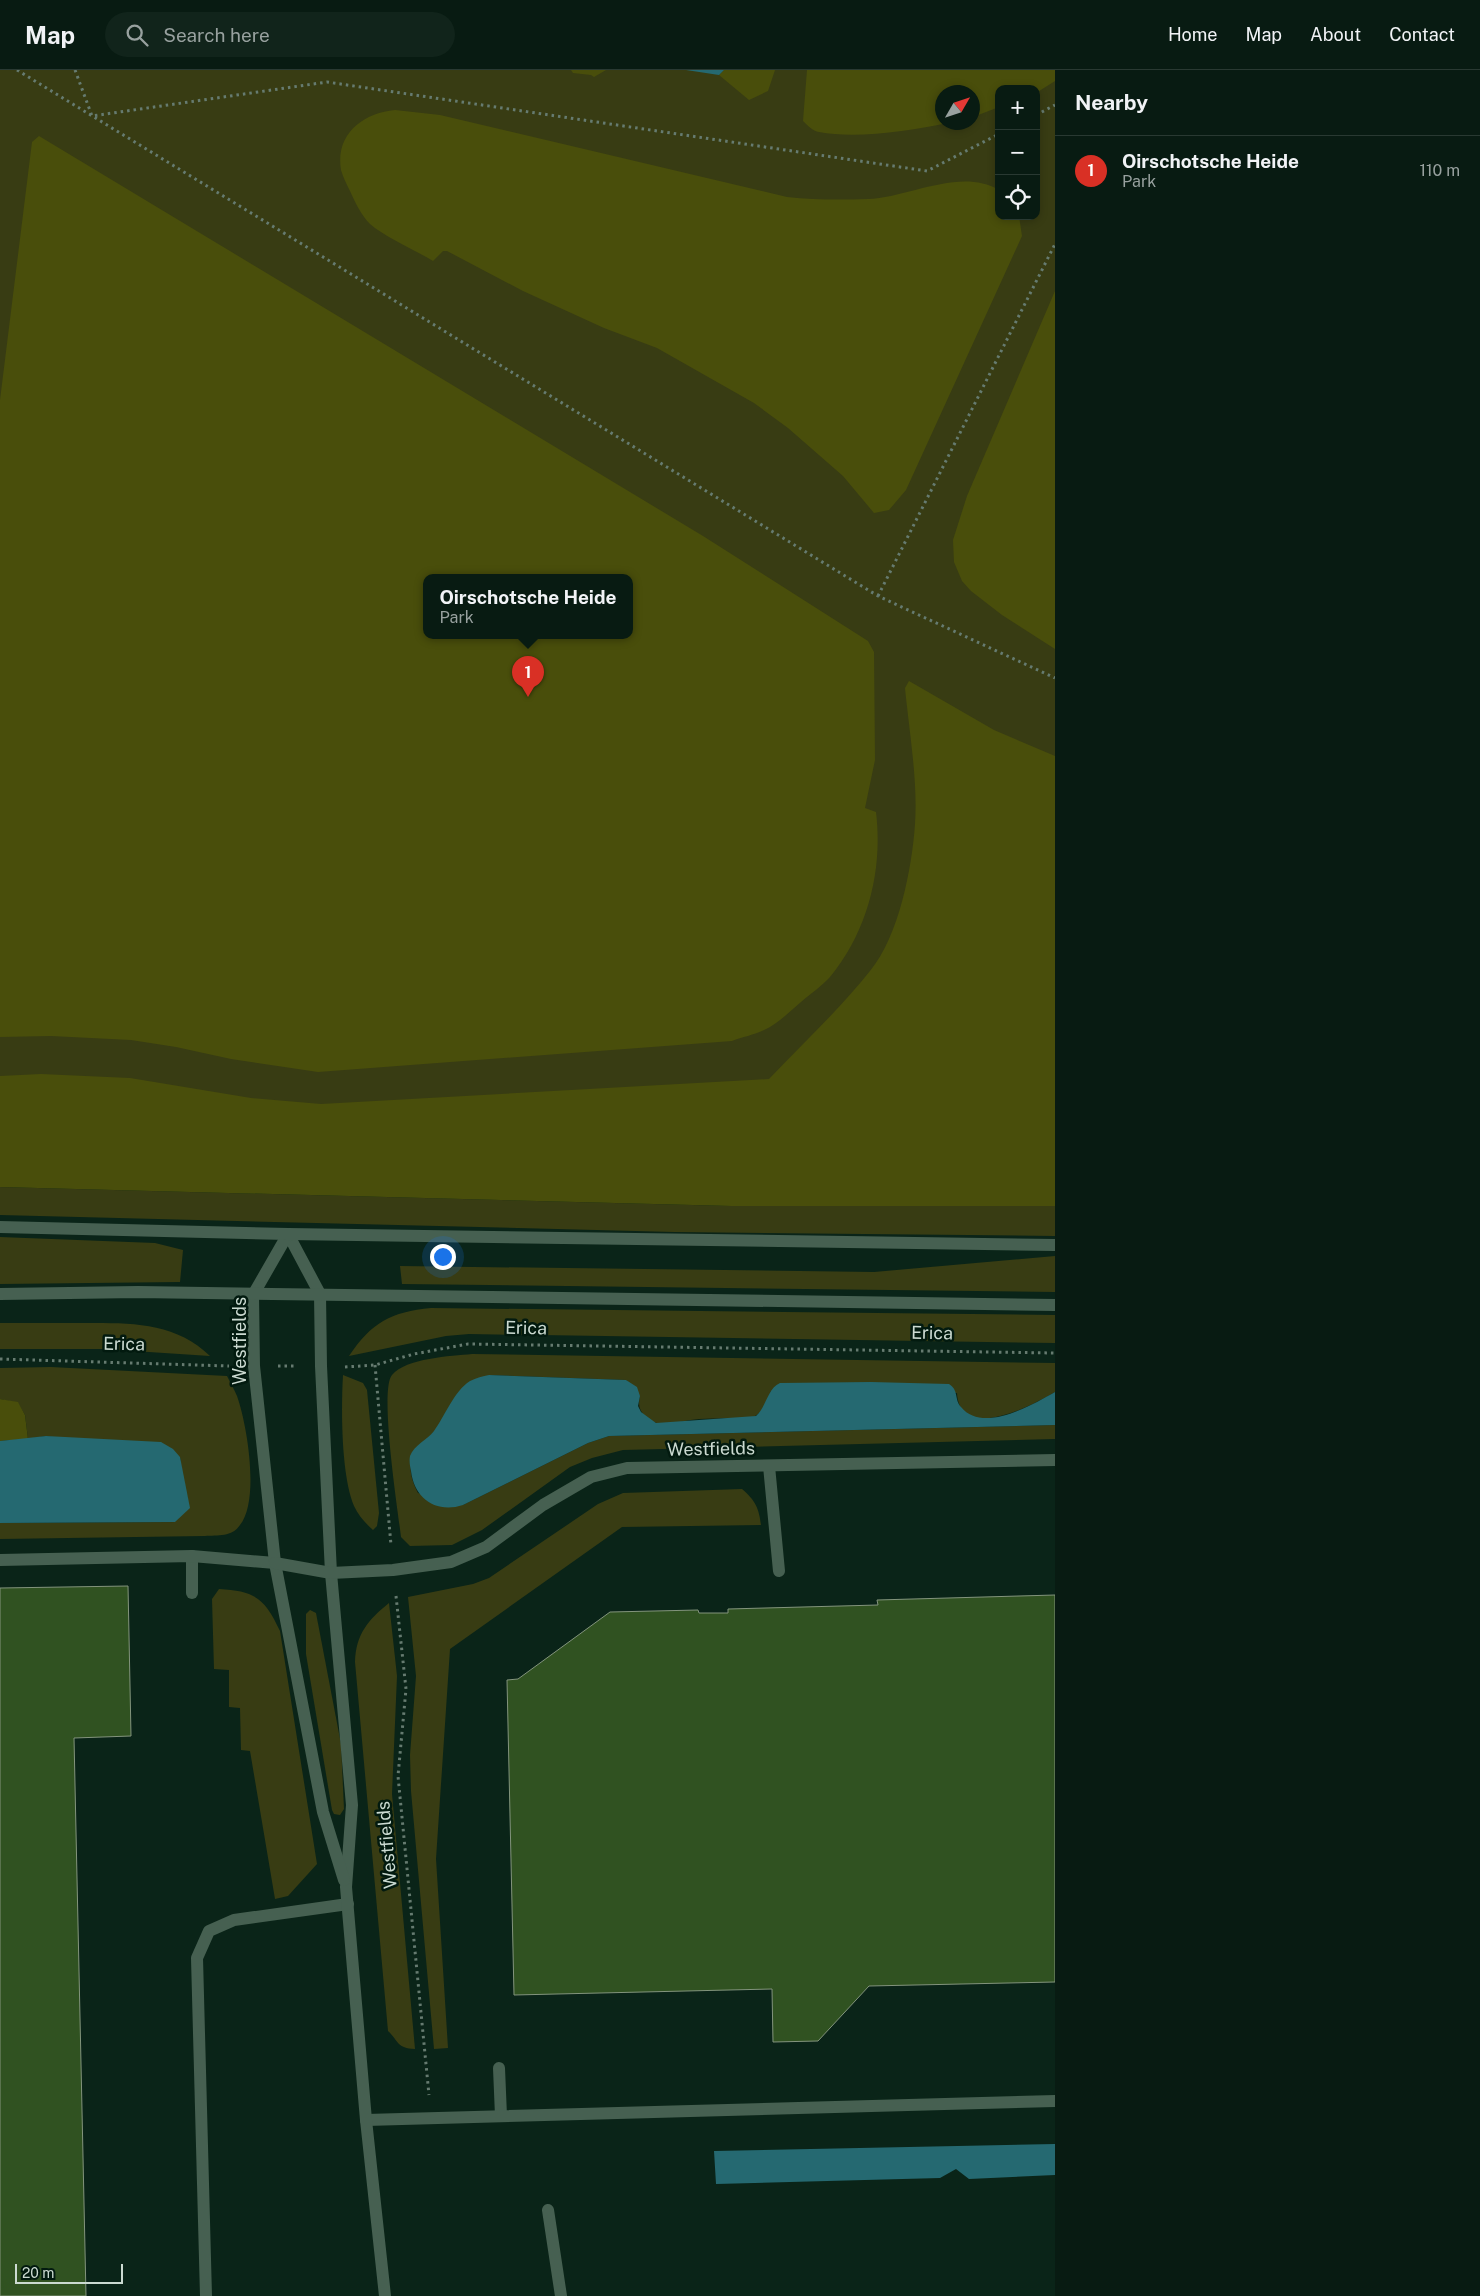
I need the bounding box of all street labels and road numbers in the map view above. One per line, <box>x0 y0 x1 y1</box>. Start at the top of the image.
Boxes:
street label: Westfields <box>229 1297 250 1385</box>
street label: Erica <box>505 1317 547 1338</box>
street label: Erica <box>911 1322 953 1343</box>
street label: Erica <box>103 1333 145 1354</box>
street label: Westfields <box>667 1437 755 1460</box>
street label: Westfields <box>372 1800 401 1890</box>

